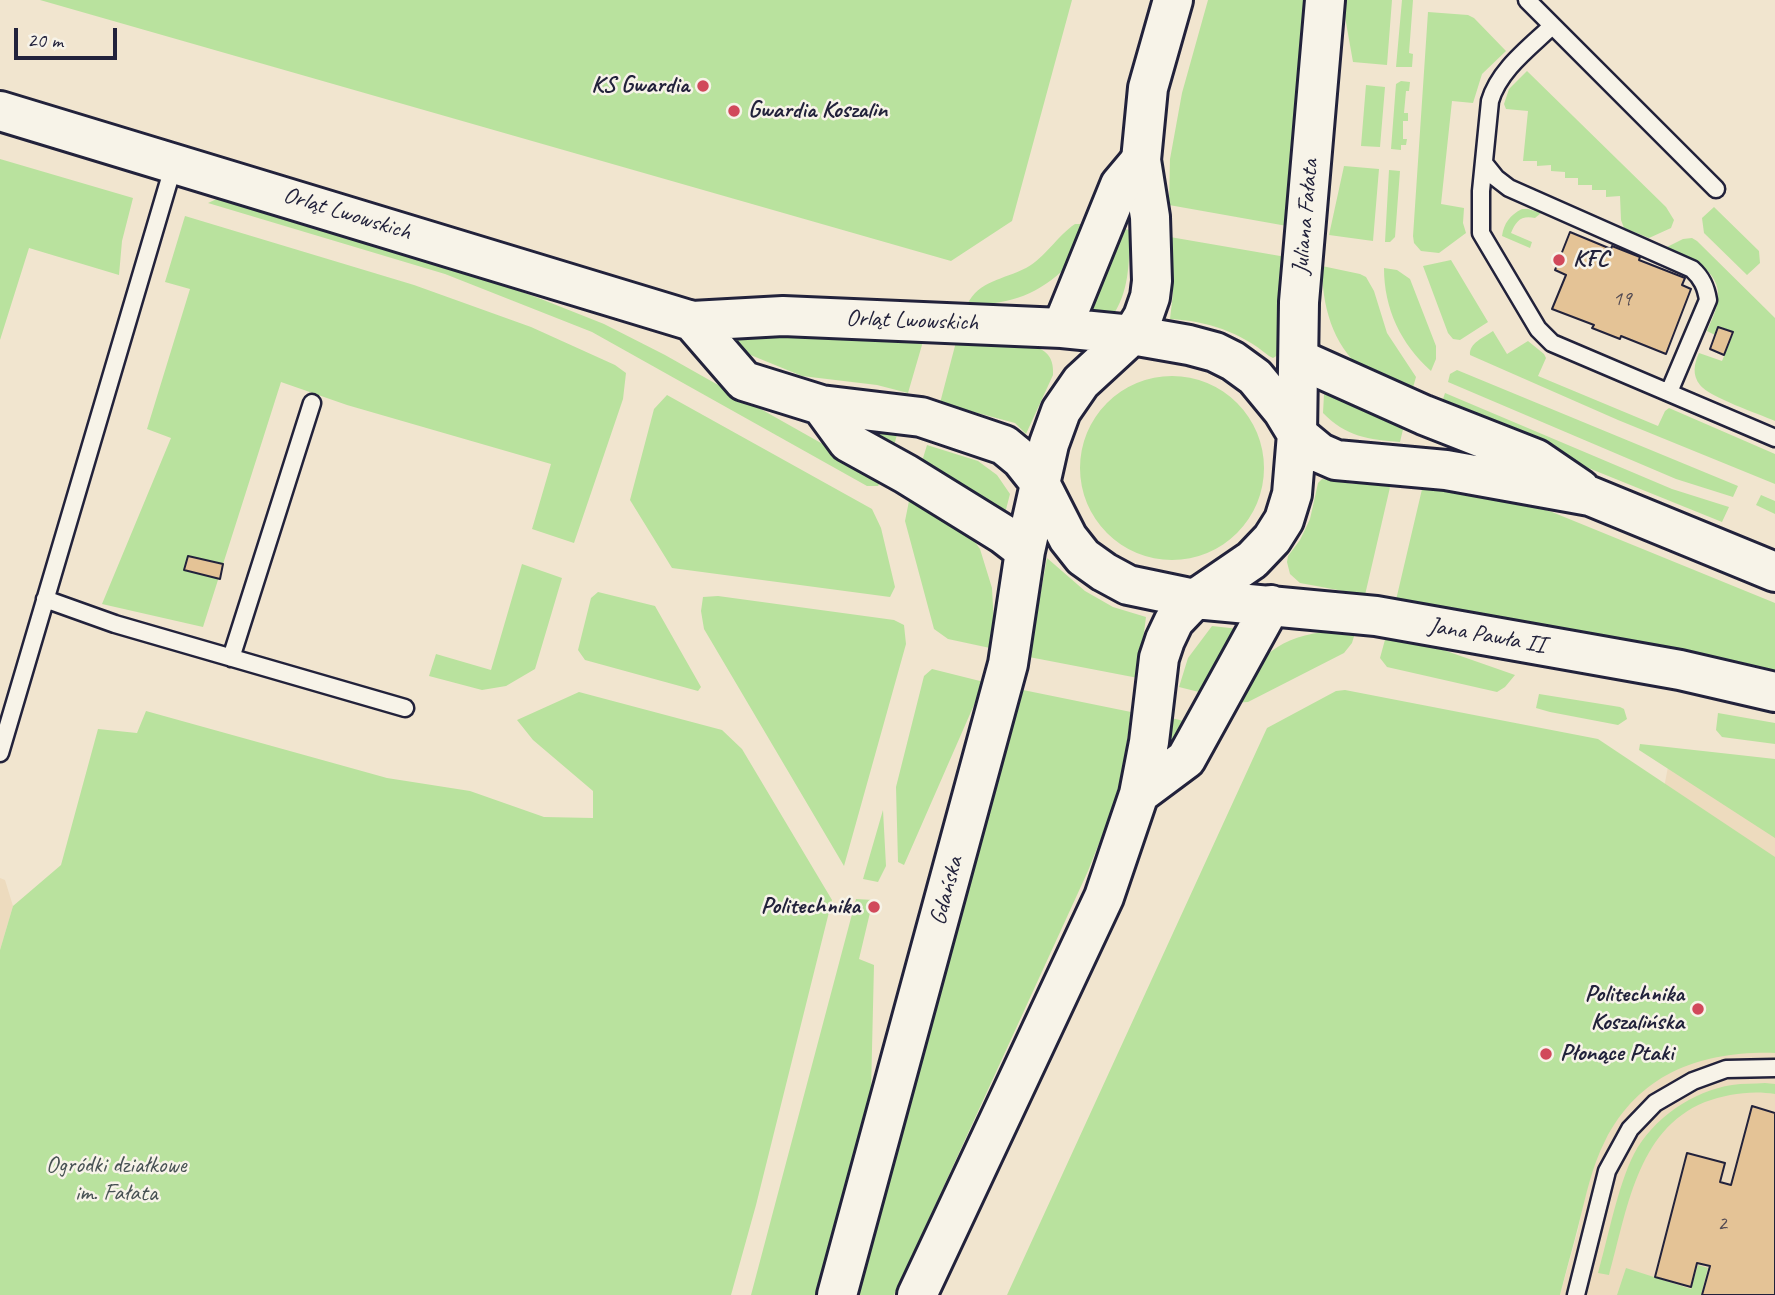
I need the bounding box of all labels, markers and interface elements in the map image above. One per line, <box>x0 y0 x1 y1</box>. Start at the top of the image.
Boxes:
scale bar <box>18 14 121 58</box>
text: 20 m <box>27 27 63 53</box>
place label: KS Gwardia <box>591 72 689 100</box>
marker: KS Gwardia <box>695 78 711 94</box>
place label: Gwardia Koszalin <box>748 97 887 125</box>
marker: Gwardia Koszalin <box>726 103 742 119</box>
street label: Juliana Fałata <box>1287 158 1325 276</box>
street label: Orląt Lwowskich <box>280 181 414 247</box>
place label: KFC <box>1573 246 1609 274</box>
marker: KFC <box>1551 252 1567 268</box>
house number: 19 <box>1613 286 1631 312</box>
street label: Orląt Lwowskich <box>845 304 979 338</box>
street label: Jana Pawła II <box>1426 612 1548 660</box>
street label: Gdańska <box>924 854 970 928</box>
place label: Politechnika <box>761 893 860 921</box>
marker: Politechnika <box>866 899 882 915</box>
place label: Politechnika Koszalińska <box>1585 981 1684 1037</box>
marker: Politechnika Koszalińska <box>1690 1001 1706 1017</box>
place label: Płonące Ptaki <box>1560 1040 1673 1068</box>
marker: Płonące Ptaki <box>1538 1046 1554 1062</box>
park label: Ogródki działkowe im. Fałata <box>46 1152 186 1208</box>
house number: 2 <box>1717 1211 1727 1237</box>

